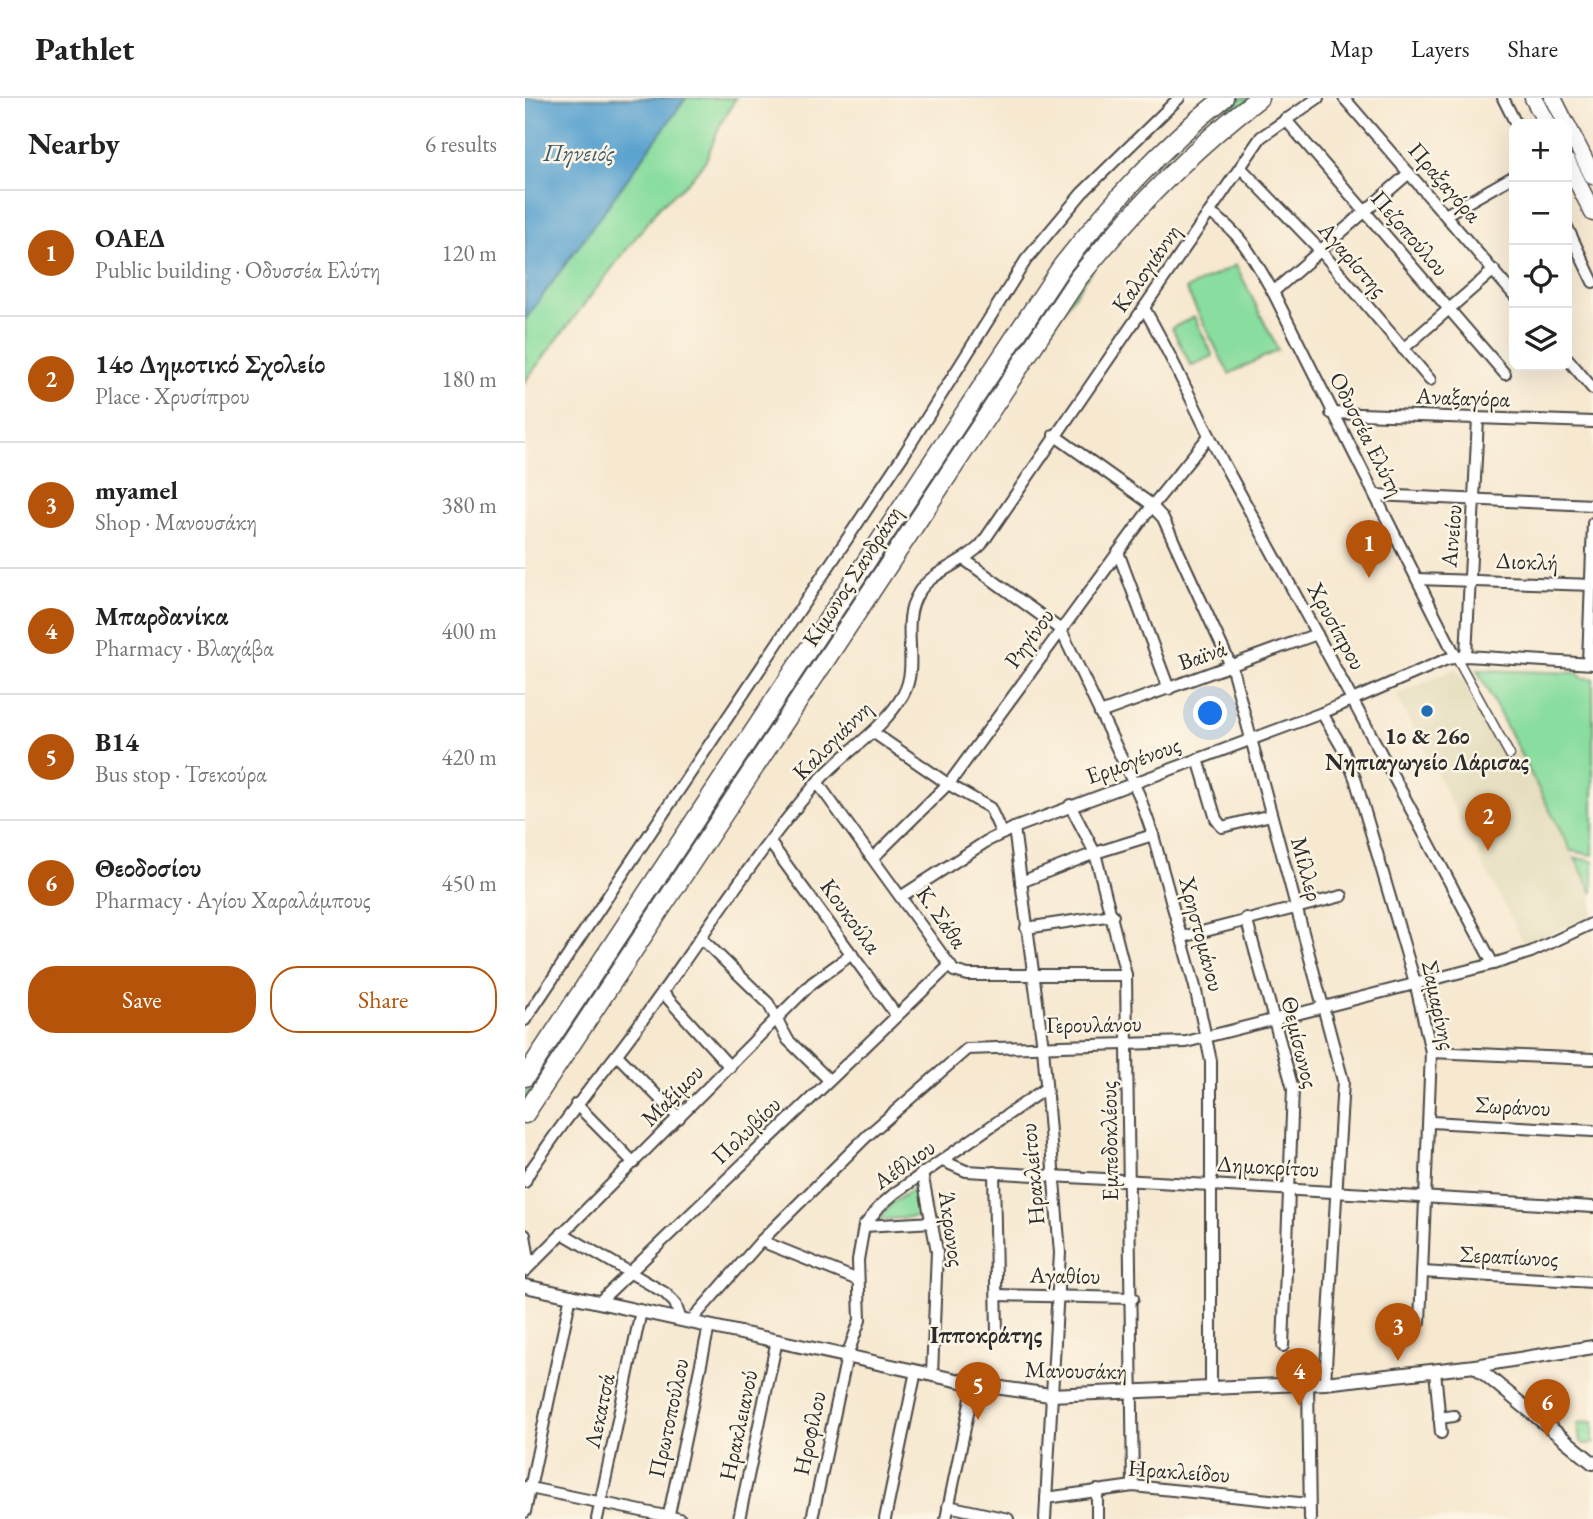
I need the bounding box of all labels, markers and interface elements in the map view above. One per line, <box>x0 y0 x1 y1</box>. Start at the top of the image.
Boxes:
text: Pathlet <box>35 27 134 70</box>
text: Map <box>1330 33 1373 64</box>
text: Layers <box>1411 33 1470 64</box>
text: Share <box>1508 33 1558 64</box>
map controls <box>1509 119 1572 371</box>
button: + <box>1509 119 1572 182</box>
text: Nearby <box>28 124 120 163</box>
text: 6 results <box>425 129 497 159</box>
street label: Πραξαγόρα <box>1402 135 1489 229</box>
water label: Πηνειός <box>542 137 615 168</box>
button: − <box>1509 182 1572 245</box>
street label: Πεζοπούλου <box>1364 184 1456 282</box>
street label: Αγαρίστης <box>1311 214 1394 303</box>
street label: Καλογιάννη <box>1105 218 1187 318</box>
text: ΟΑΕΔ <box>95 221 165 255</box>
text: 1 <box>45 238 57 268</box>
text: 120 m <box>441 238 497 268</box>
button: locate <box>1509 245 1572 308</box>
text: Public building · Οδυσσέα Ελύτη <box>95 255 380 285</box>
button: layers <box>1509 308 1572 371</box>
text: 14ο Δημοτικό Σχολείο <box>95 347 325 381</box>
text: 2 <box>45 364 57 394</box>
text: 180 m <box>441 364 497 394</box>
street label: Οδυσσέα Ελύτη <box>1323 367 1411 501</box>
street label: Αναξαγόρα <box>1415 380 1511 414</box>
text: Place · Χρυσίπpου <box>95 381 250 411</box>
text: myamel <box>95 473 178 507</box>
text: 3 <box>45 490 57 520</box>
text: 380 m <box>441 490 497 520</box>
street label: Κίμωνος Σανδράκη <box>795 500 909 652</box>
street label: Αινείου <box>1433 503 1469 570</box>
text: Shop · Μανουσάκη <box>95 507 257 537</box>
pin: 1 <box>1346 520 1392 578</box>
street label: Διοκλή <box>1495 545 1559 577</box>
street label: Χρυσίπpου <box>1300 576 1373 675</box>
text: Μπαρδανίκα <box>95 599 228 633</box>
street label: Ρηγίνου <box>997 602 1061 674</box>
text: 4 <box>45 616 57 646</box>
text: 400 m <box>441 616 497 646</box>
text: Pharmacy · Βλαχάβα <box>95 633 274 663</box>
street label: Βαϊνά <box>1174 633 1231 677</box>
street label: Καλογιάννη <box>786 694 878 786</box>
your location <box>1193 696 1227 730</box>
marker: 1ο & 26ο Νηπιαγωγείο Λάρισας <box>1419 703 1435 719</box>
place label: 1ο & 26ο Νηπιαγωγείο Λάρισας <box>1325 721 1529 777</box>
text: Β14 <box>95 725 139 759</box>
street label: Ερμογένους <box>1082 729 1184 791</box>
text: 5 <box>45 742 57 772</box>
text: 420 m <box>441 742 497 772</box>
text: Bus stop · Τσεκούρα <box>95 759 267 789</box>
pin: 2 <box>1465 793 1511 851</box>
street label: Μίλλερ <box>1284 834 1330 904</box>
text: Θεοδοσίου <box>95 851 201 885</box>
text: 6 <box>45 868 57 898</box>
text: 450 m <box>441 868 497 898</box>
street label: Κουκούλα <box>814 872 889 960</box>
street label: Χρηστομάνου <box>1172 872 1232 995</box>
street label: Κ. Σάθα <box>910 880 975 955</box>
text: Pharmacy · Αγίου Χαραλάμπους <box>95 885 371 915</box>
street label: Σαμαρίνης <box>1415 958 1463 1052</box>
button: Save <box>28 966 256 1033</box>
button: Share <box>270 966 497 1033</box>
street label: Θεμίσωνος <box>1274 993 1326 1091</box>
street label: Γερουλάνου <box>1046 1008 1142 1040</box>
street label: Μαξίμου <box>634 1057 710 1133</box>
street label: Εμπεδοκλέους <box>1093 1081 1125 1201</box>
street label: Σωράνου <box>1475 1089 1551 1123</box>
street label: Πολυβίου <box>705 1090 787 1170</box>
street label: Ηρακλείτου <box>1013 1122 1051 1226</box>
street label: Αέθλιου <box>866 1132 941 1197</box>
street label: Δημοκρίτου <box>1216 1148 1320 1184</box>
street label: Άκρωνος <box>932 1188 972 1269</box>
street label: Σεραπίωνος <box>1459 1238 1559 1274</box>
street label: Αγαθίου <box>1028 1259 1101 1291</box>
pin: 3 <box>1375 1303 1421 1361</box>
district label: Ιπποκράτης <box>930 1319 1043 1350</box>
pin: 4 <box>1276 1348 1322 1406</box>
street label: Μανουσάκη <box>1025 1354 1127 1386</box>
street label: Πρωτοπούλου <box>641 1355 695 1481</box>
pin: 5 <box>955 1362 1001 1420</box>
street label: Ηρακλειανού <box>712 1367 764 1483</box>
street label: Λεκατσά <box>576 1370 622 1452</box>
pin: 6 <box>1524 1379 1570 1437</box>
street label: Ηροφίλου <box>785 1388 833 1478</box>
street label: Ηρακλείδου <box>1127 1452 1231 1490</box>

